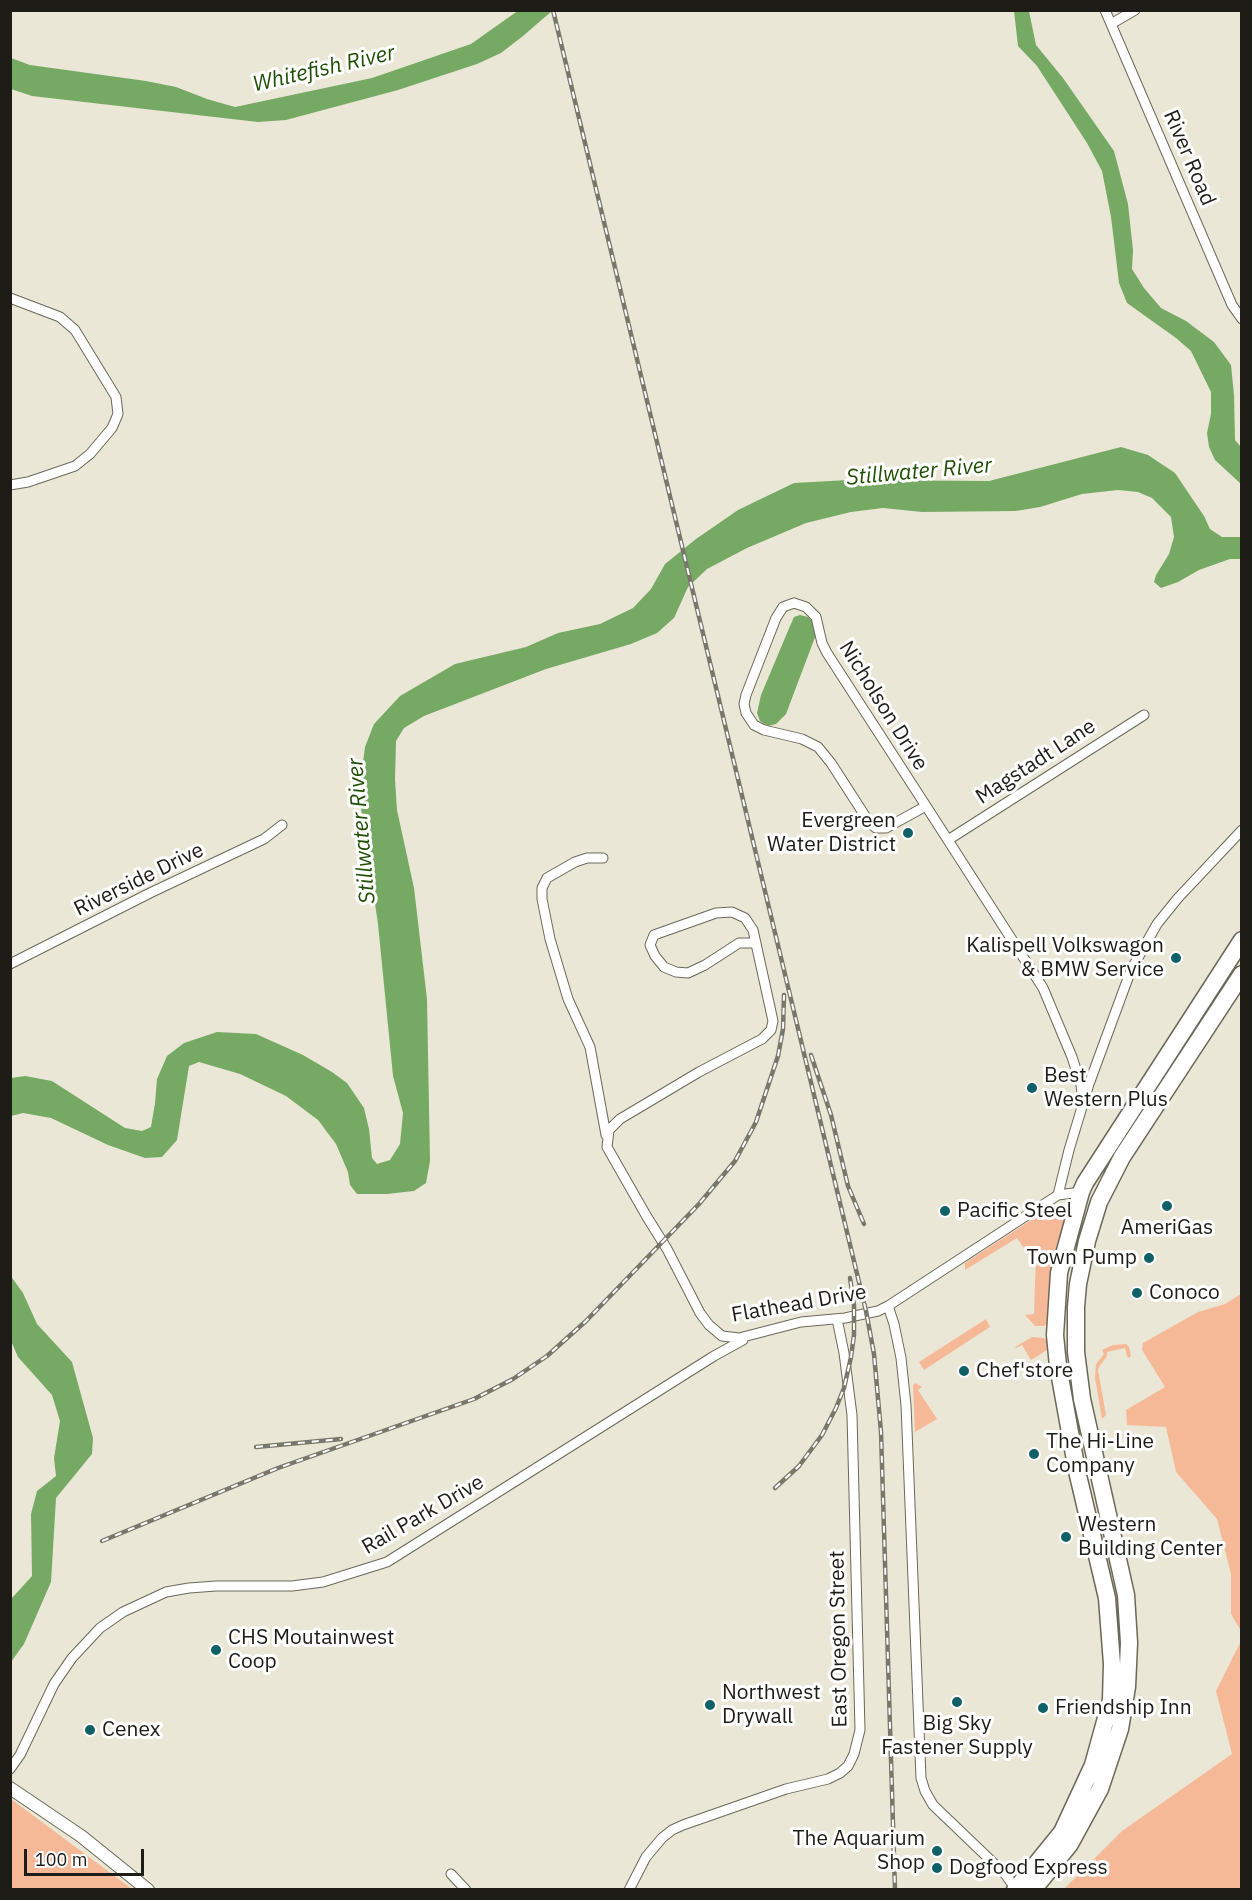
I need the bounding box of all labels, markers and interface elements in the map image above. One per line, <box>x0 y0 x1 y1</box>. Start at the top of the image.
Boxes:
water label: Whitefish River <box>250 40 398 98</box>
street label: River Road <box>1158 106 1220 210</box>
water label: Stillwater River <box>845 452 993 492</box>
street label: Nicholson Drive <box>833 637 933 775</box>
street label: Magstadt Lane <box>971 714 1101 810</box>
water label: Stillwater River <box>342 757 382 905</box>
place label: Evergreen Water District <box>767 808 896 858</box>
marker: Evergreen Water District <box>901 826 915 840</box>
street label: Riverside Drive <box>70 838 208 922</box>
place label: Kalispell Volkswagon & BMW Service <box>966 933 1164 983</box>
marker: Kalispell Volkswagon & BMW Service <box>1169 951 1183 965</box>
place label: Best Western Plus <box>1044 1063 1168 1113</box>
marker: Best Western Plus <box>1025 1081 1039 1095</box>
place label: Pacific Steel <box>957 1198 1072 1224</box>
marker: AmeriGas <box>1160 1199 1174 1213</box>
marker: Pacific Steel <box>938 1204 952 1218</box>
place label: AmeriGas <box>1121 1215 1213 1241</box>
place label: Town Pump <box>1027 1245 1137 1271</box>
marker: Town Pump <box>1142 1251 1156 1265</box>
street label: Flathead Drive <box>730 1280 868 1328</box>
place label: Conoco <box>1149 1280 1220 1306</box>
marker: Conoco <box>1130 1286 1144 1300</box>
place label: Chef'store <box>976 1358 1073 1384</box>
marker: Chef'store <box>957 1364 971 1378</box>
place label: The Hi-Line Company <box>1046 1429 1154 1479</box>
marker: The Hi-Line Company <box>1027 1447 1041 1461</box>
street label: Rail Park Drive <box>358 1470 488 1560</box>
place label: Western Building Center <box>1078 1512 1223 1562</box>
marker: Western Building Center <box>1059 1530 1073 1544</box>
street label: East Oregon Street <box>825 1550 853 1728</box>
place label: CHS Moutainwest Coop <box>228 1625 394 1675</box>
marker: CHS Moutainwest Coop <box>209 1643 223 1657</box>
place label: Northwest Drywall <box>722 1680 821 1730</box>
marker: Big Sky Fastener Supply <box>950 1695 964 1709</box>
place label: Friendship Inn <box>1055 1695 1192 1721</box>
marker: Northwest Drywall <box>703 1698 717 1712</box>
marker: Friendship Inn <box>1036 1701 1050 1715</box>
place label: Big Sky Fastener Supply <box>881 1711 1033 1761</box>
place label: Cenex <box>102 1717 160 1743</box>
marker: Cenex <box>83 1723 97 1737</box>
place label: The Aquarium Shop <box>793 1826 925 1876</box>
scale bar <box>27 1837 147 1875</box>
marker: The Aquarium Shop <box>930 1844 944 1858</box>
text: 100 m <box>35 1848 87 1871</box>
place label: Dogfood Express <box>949 1855 1108 1881</box>
marker: Dogfood Express <box>930 1861 944 1875</box>

